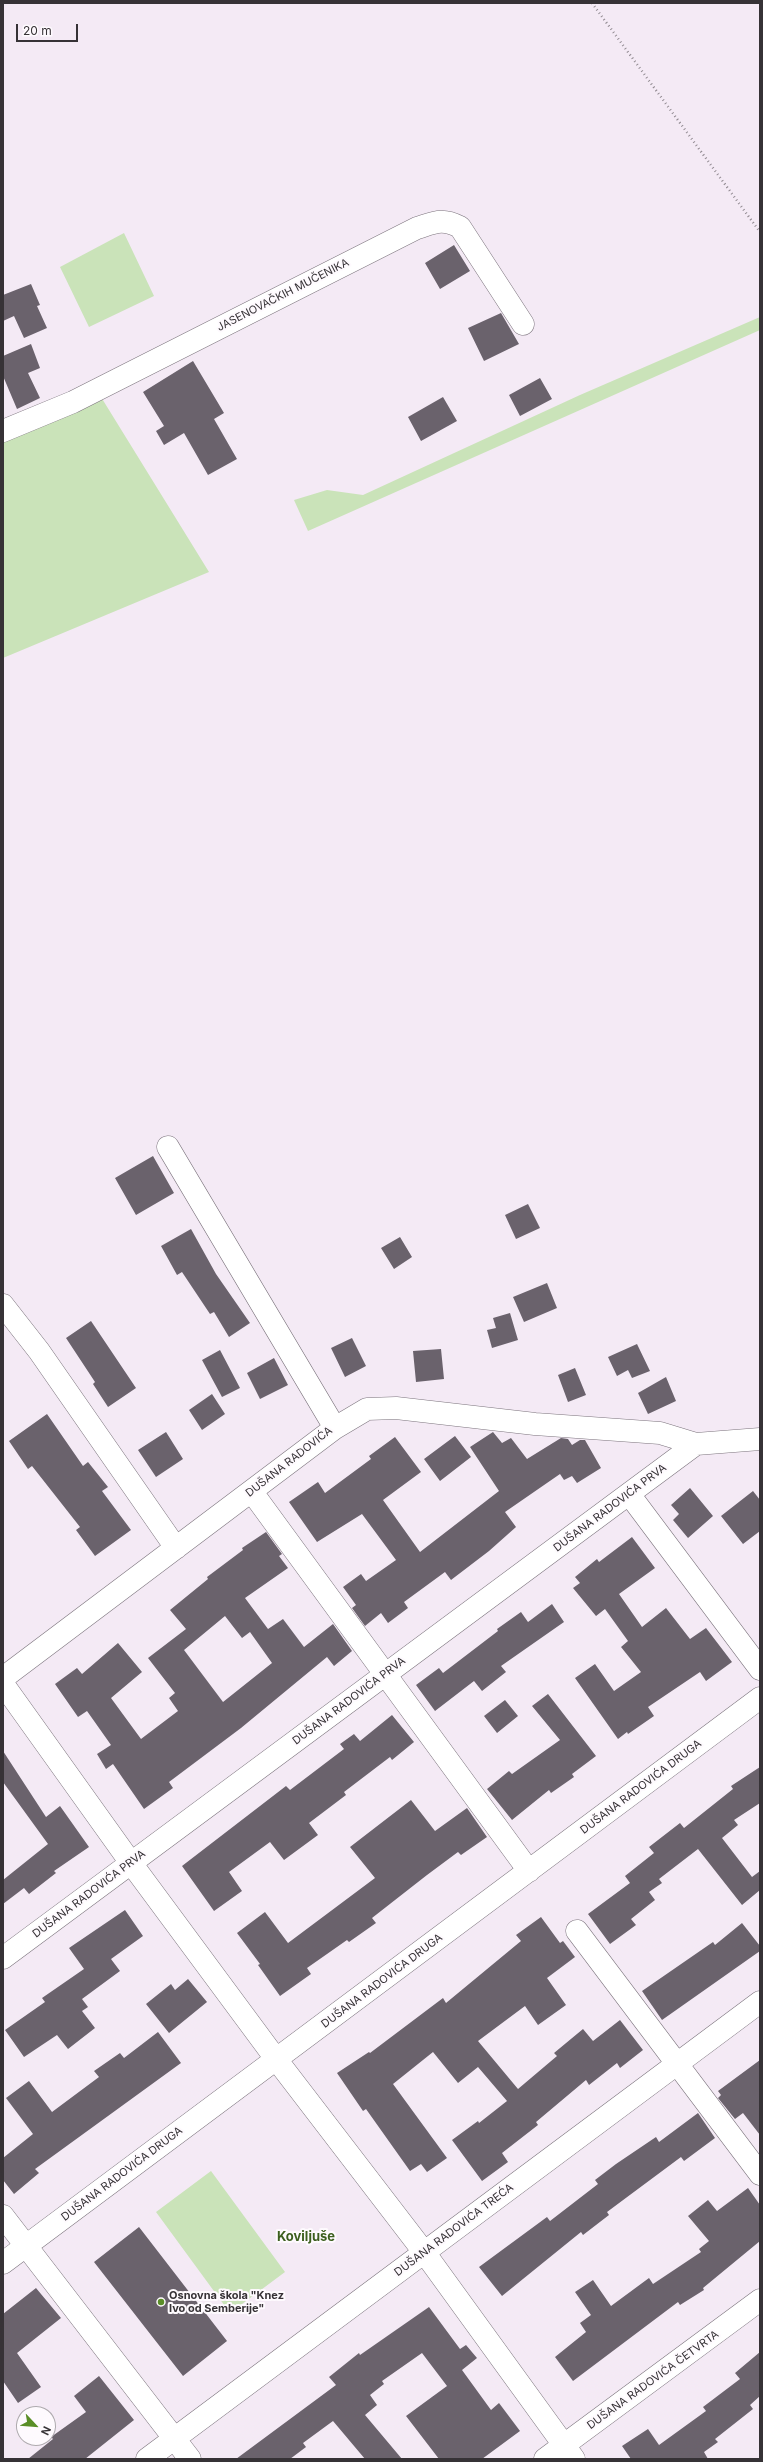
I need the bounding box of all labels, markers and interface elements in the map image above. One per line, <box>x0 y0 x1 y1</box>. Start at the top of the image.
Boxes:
scale bar <box>18 16 80 42</box>
text: 20 m <box>23 23 52 38</box>
street label: JASENOVAČKIH MUČENIKA <box>215 256 351 334</box>
street label: DUŠANA RADOVIĆA <box>243 1424 335 1500</box>
street label: DUŠANA RADOVIĆA PRVA <box>551 1461 669 1555</box>
street label: DUŠANA RADOVIĆA PRVA <box>290 1654 408 1748</box>
street label: DUŠANA RADOVIĆA DRUGA <box>578 1737 704 1837</box>
street label: DUŠANA RADOVIĆA PRVA <box>30 1847 148 1941</box>
street label: DUŠANA RADOVIĆA DRUGA <box>319 1931 445 2031</box>
street label: DUŠANA RADOVIĆA DRUGA <box>59 2124 185 2224</box>
street label: DUŠANA RADOVIĆA TREĆA <box>392 2181 516 2279</box>
district label: Koviljuše <box>277 2229 335 2245</box>
place label: Osnovna škola "Knez Ivo od Semberije" <box>169 2289 284 2315</box>
marker: Osnovna škola "Knez Ivo od Semberije" <box>156 2297 166 2307</box>
street label: DUŠANA RADOVIĆA ČETVRTA <box>585 2328 721 2432</box>
north arrow <box>16 2406 56 2446</box>
text: N <box>38 2424 54 2438</box>

